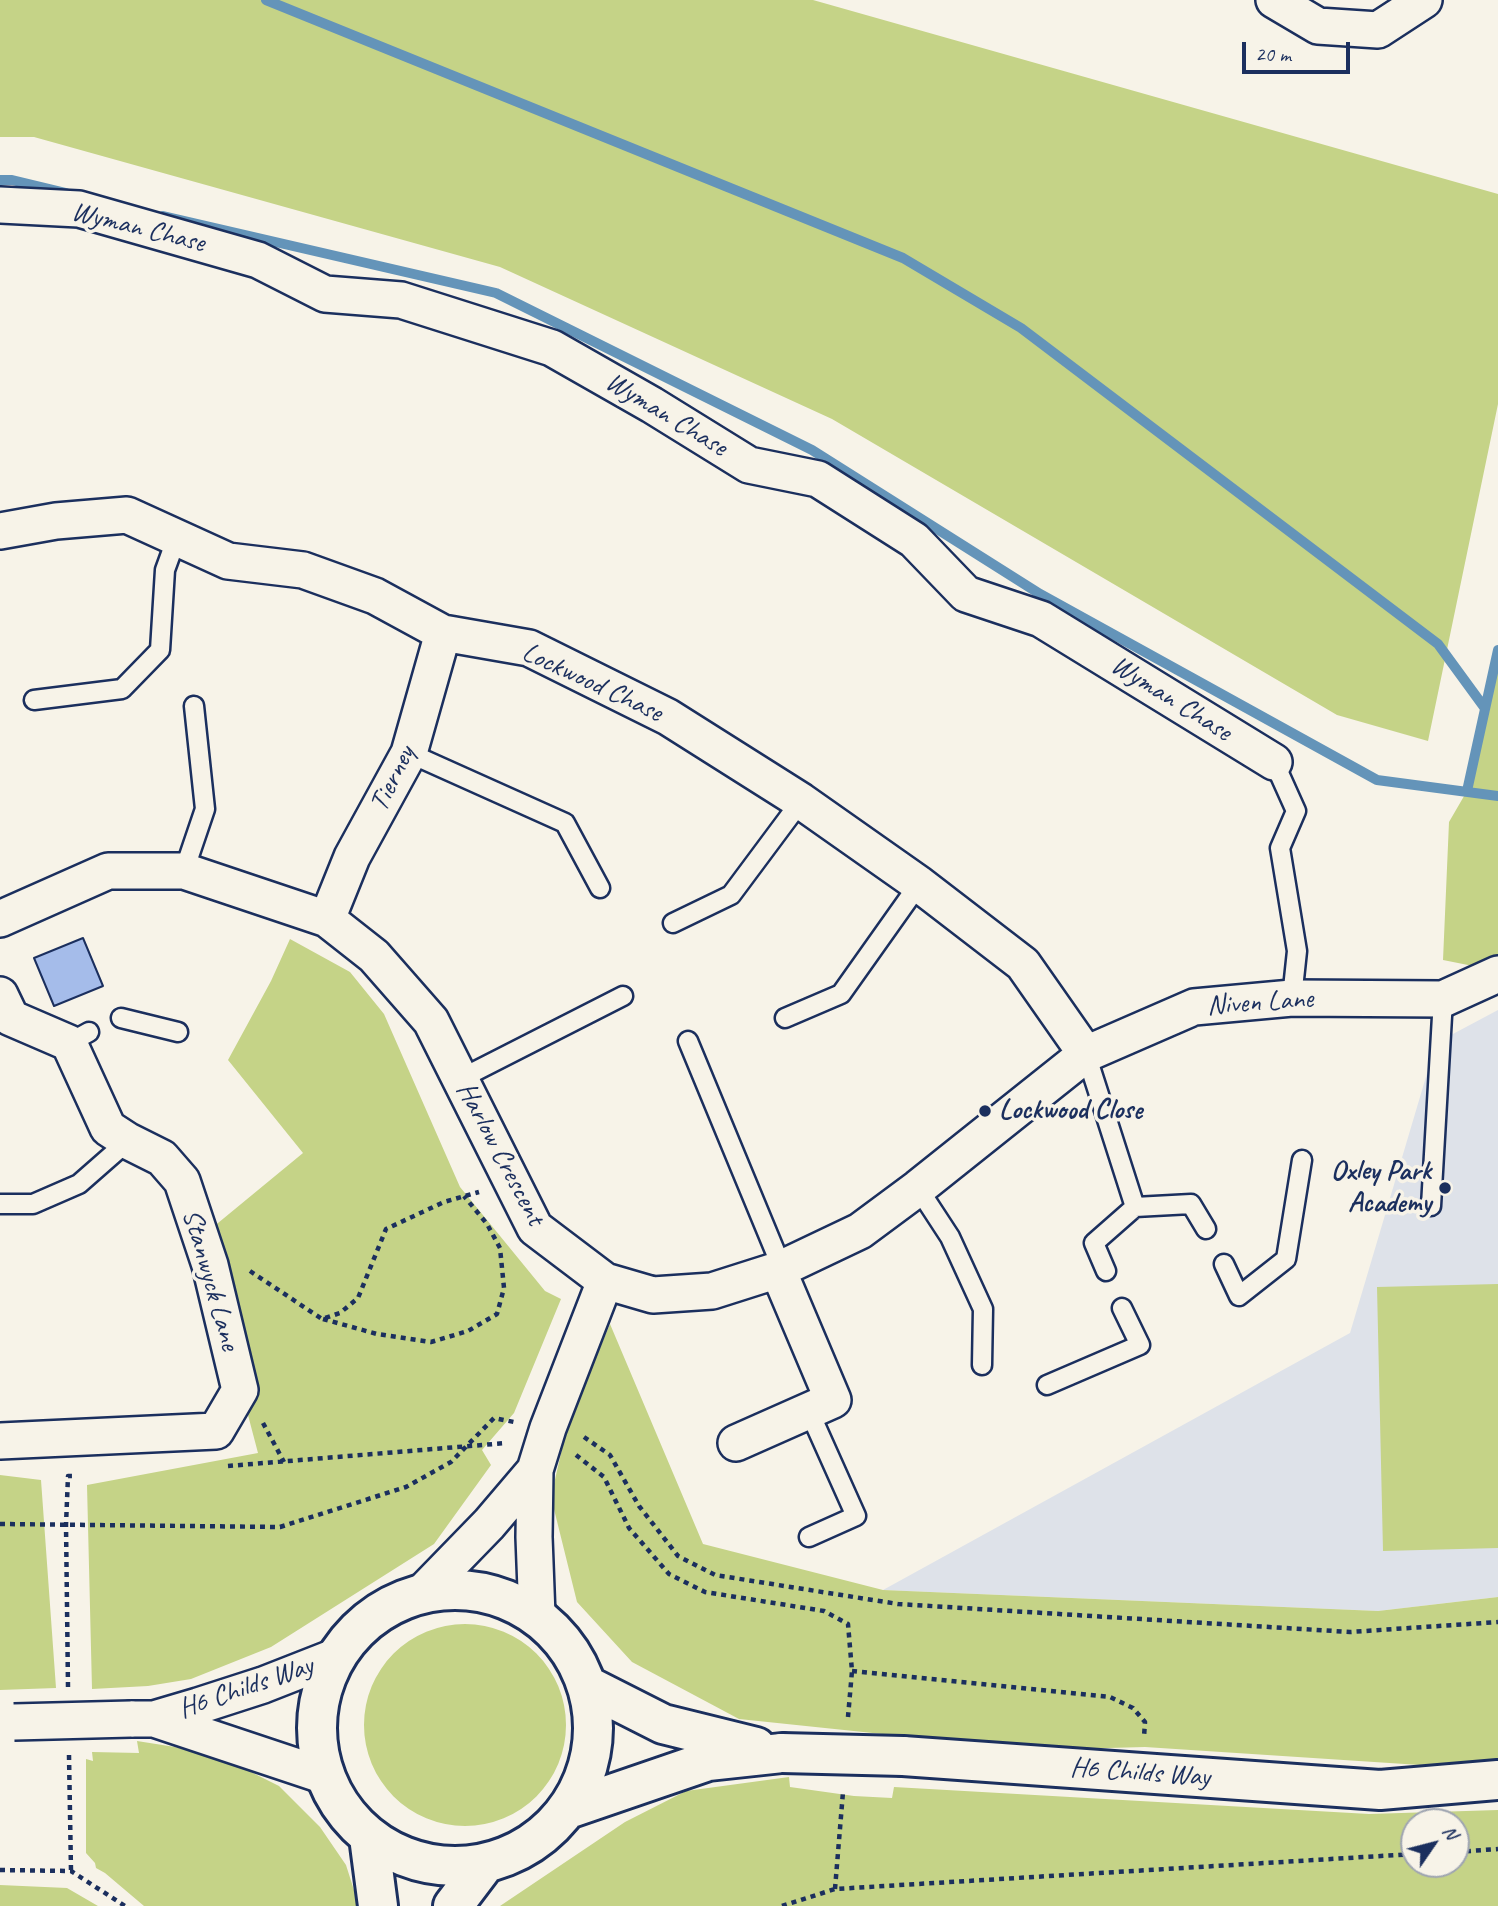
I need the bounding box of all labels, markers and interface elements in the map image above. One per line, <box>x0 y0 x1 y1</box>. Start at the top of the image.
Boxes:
scale bar <box>1246 28 1354 72</box>
text: 20 m <box>1255 41 1291 67</box>
street label: Wyman Chase <box>68 195 208 261</box>
street label: Wyman Chase <box>599 366 733 464</box>
street label: Lockwood Chase <box>516 636 668 730</box>
street label: Wyman Chase <box>1104 649 1238 749</box>
street label: Tierney <box>363 741 423 817</box>
street label: Niven Lane <box>1206 983 1314 1023</box>
street label: Harlow Crescent <box>448 1077 552 1231</box>
place label: Lockwood Close <box>999 1094 1142 1128</box>
marker: Lockwood Close <box>977 1103 993 1119</box>
place label: Oxley Park Academy <box>1331 1155 1431 1221</box>
marker: Oxley Park Academy <box>1437 1180 1453 1196</box>
street label: Stanwyck Lane <box>174 1206 246 1354</box>
street label: H6 Childs Way <box>174 1649 318 1727</box>
street label: H6 Childs Way <box>1069 1751 1211 1795</box>
north arrow <box>1400 1808 1470 1878</box>
text: N <box>1437 1820 1464 1844</box>

